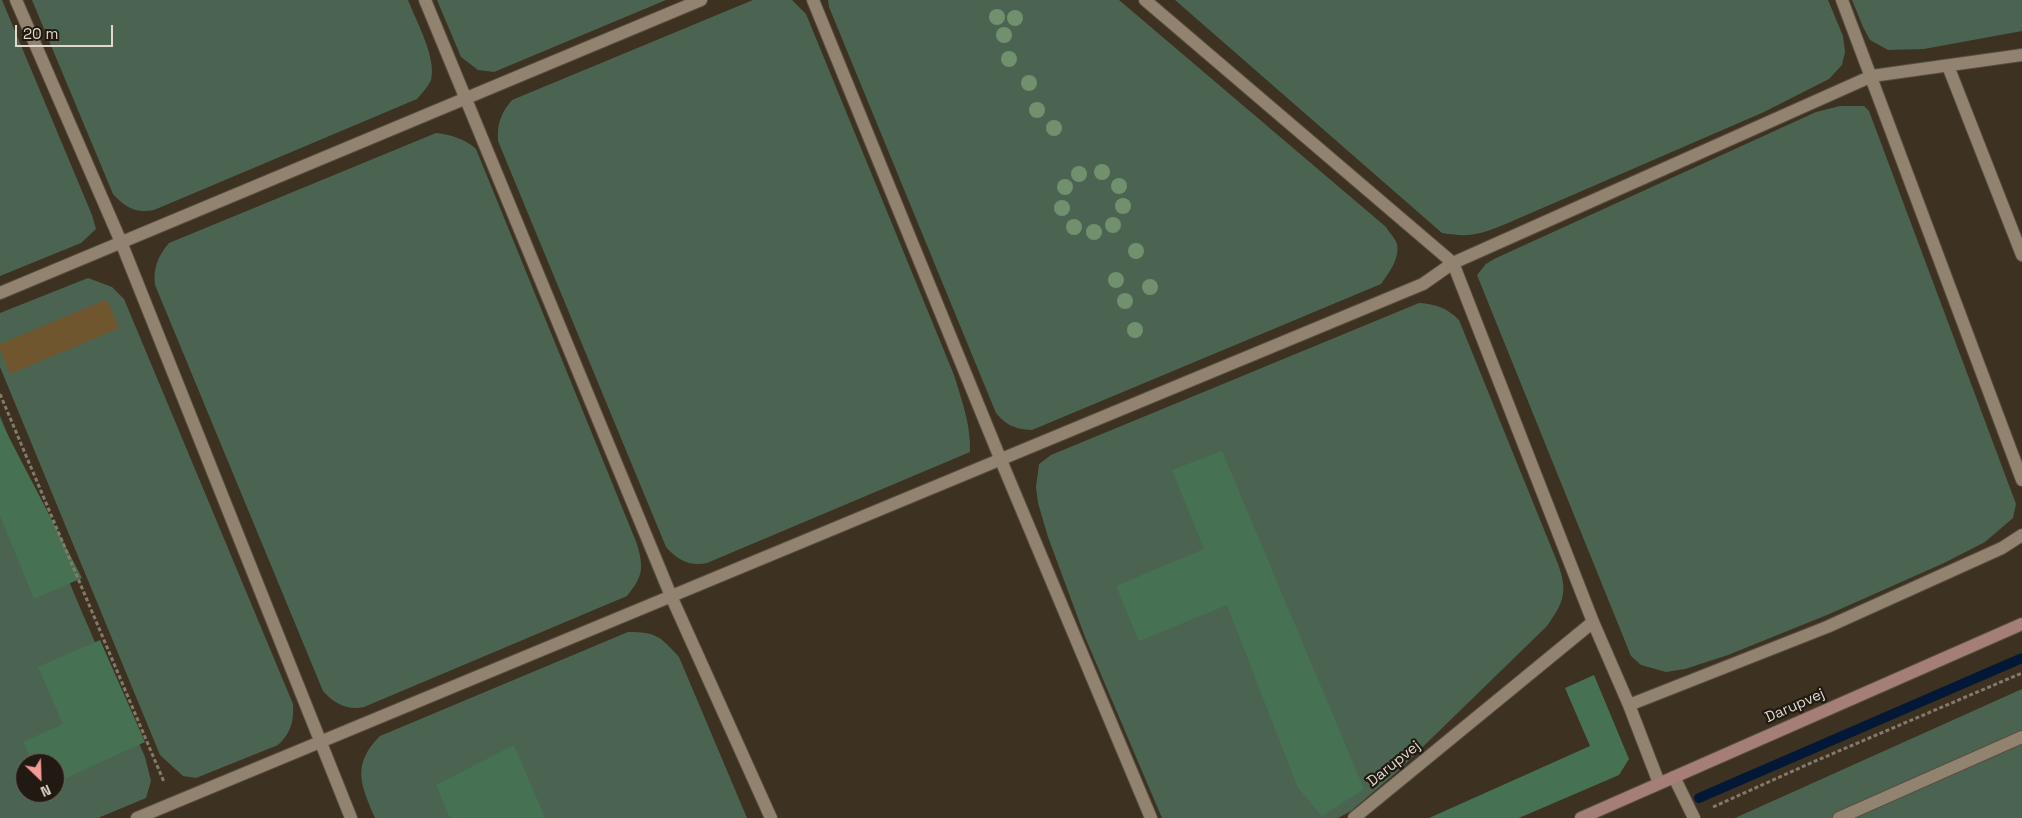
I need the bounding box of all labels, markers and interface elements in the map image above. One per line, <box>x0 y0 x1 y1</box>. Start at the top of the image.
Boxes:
scale bar <box>18 15 115 47</box>
text: 20 m <box>23 24 58 43</box>
street label: Darupvej <box>1763 685 1827 727</box>
street label: Darupvej <box>1364 737 1424 791</box>
north arrow <box>15 753 65 803</box>
text: N <box>38 781 54 801</box>

